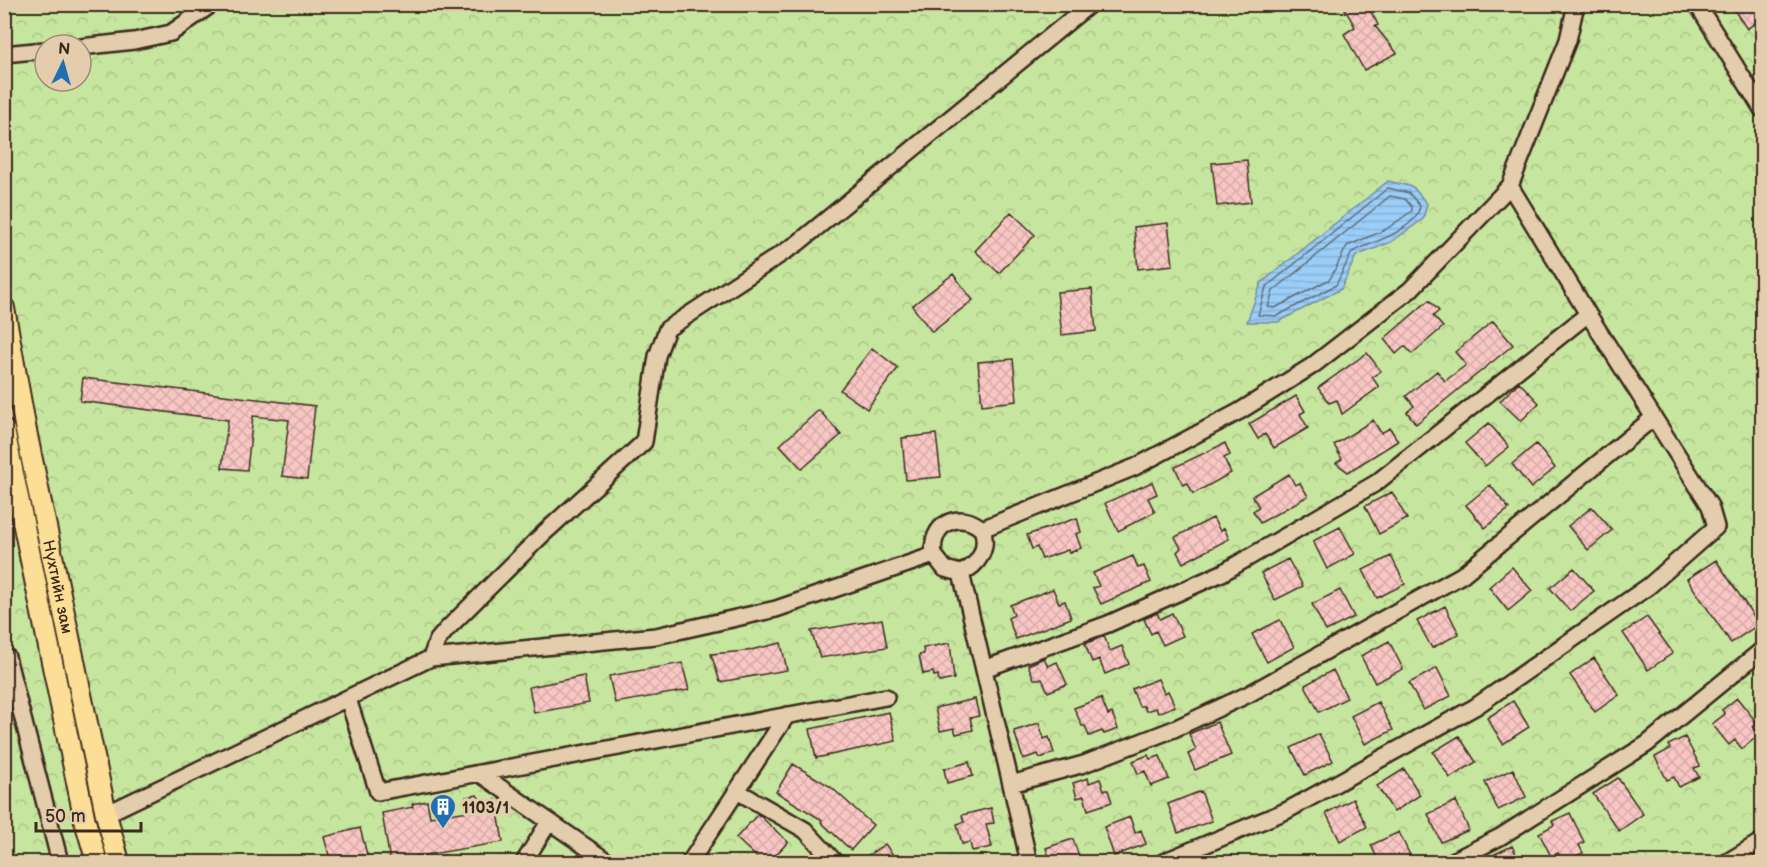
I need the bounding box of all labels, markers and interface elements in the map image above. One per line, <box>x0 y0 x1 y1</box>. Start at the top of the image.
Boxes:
north arrow <box>33 33 93 93</box>
text: N <box>57 40 71 60</box>
street label: Нүхтийн зам <box>38 538 76 636</box>
building icon: 1103/1 <box>428 792 458 830</box>
scale bar <box>36 795 141 833</box>
place label: 1103/1 <box>462 799 509 818</box>
text: 50 m <box>45 806 86 827</box>

